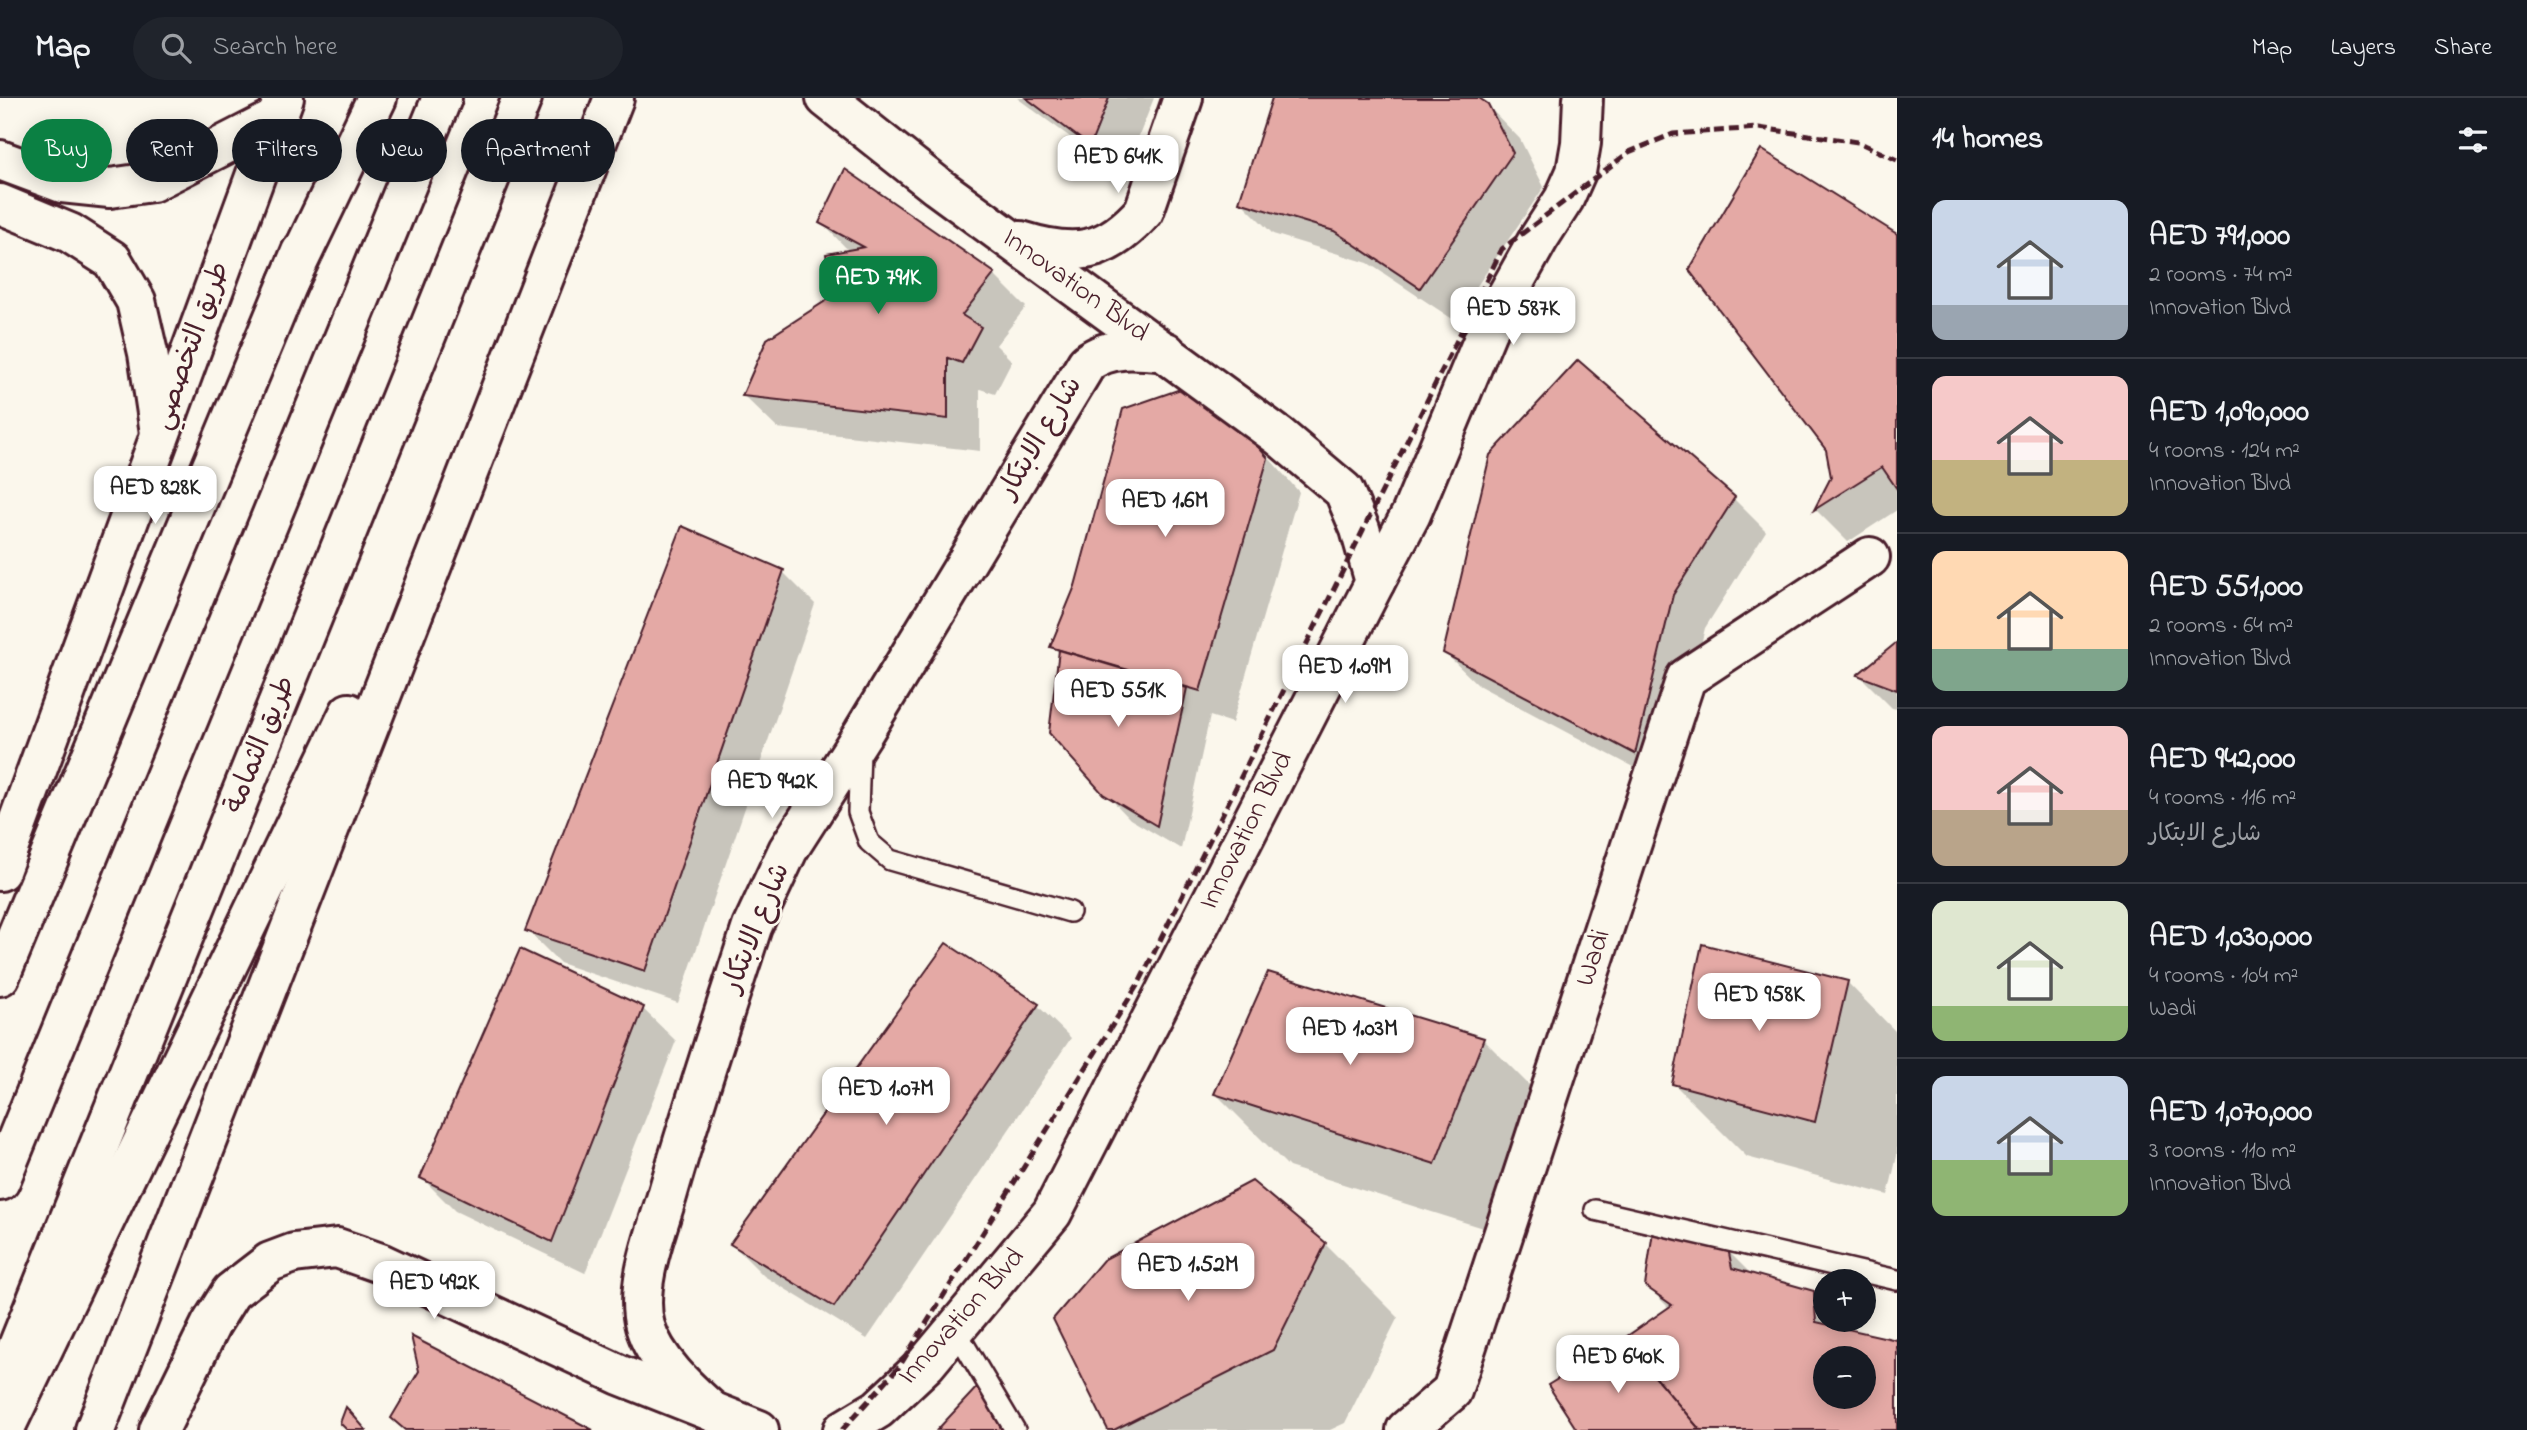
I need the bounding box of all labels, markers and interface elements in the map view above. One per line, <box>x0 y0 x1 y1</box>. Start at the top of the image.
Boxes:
search box <box>133 17 623 80</box>
text: Map <box>35 24 91 72</box>
icon: search <box>157 29 195 67</box>
text: Search here <box>213 29 337 67</box>
text: Map <box>2252 31 2292 66</box>
text: Layers <box>2330 31 2396 66</box>
text: Share <box>2434 31 2492 66</box>
text: 14 homes <box>1932 118 2043 162</box>
chip: Buy <box>21 119 112 182</box>
chip: Rent <box>126 119 218 182</box>
chip: Filters <box>232 119 342 182</box>
chip: New <box>356 119 447 182</box>
chip: Apartment <box>461 119 615 182</box>
icon: filters <box>2454 121 2492 159</box>
pin: AED 641K <box>1046 136 1190 195</box>
text: AED 641K <box>1074 141 1162 174</box>
text: AED 791,000 <box>2149 215 2290 259</box>
street label: Innovation Blvd <box>993 219 1157 354</box>
icon: home <box>1988 228 2072 312</box>
street label: طريق التخصصي <box>143 256 242 436</box>
pin: AED 791K <box>806 256 950 316</box>
text: 2 rooms · 74 m² <box>2149 259 2293 292</box>
text: AED 791K <box>835 262 921 295</box>
pin: AED 587K <box>1441 288 1585 347</box>
text: Innovation Blvd <box>2149 292 2291 325</box>
text: AED 587K <box>1466 293 1560 326</box>
street label: شارع الابتكار <box>987 369 1094 509</box>
text: AED 1,090,000 <box>2149 391 2309 435</box>
icon: home <box>1988 404 2072 488</box>
text: 4 rooms · 124 m² <box>2149 435 2300 468</box>
pin: AED 828K <box>83 466 227 526</box>
text: Innovation Blvd <box>2149 468 2291 501</box>
text: AED 828K <box>110 472 200 505</box>
pin: AED 1.6M <box>1093 480 1237 539</box>
text: AED 1.6M <box>1122 485 1208 518</box>
text: AED 551,000 <box>2149 566 2303 610</box>
icon: home <box>1988 579 2072 663</box>
text: 2 rooms · 64 m² <box>2149 610 2293 643</box>
text: Innovation Blvd <box>2149 643 2291 676</box>
pin: AED 1.09M <box>1265 646 1425 705</box>
text: AED 1.09M <box>1298 651 1392 684</box>
street label: طريق الثمامة <box>215 670 307 820</box>
pin: AED 551K <box>1046 670 1190 729</box>
text: AED 551K <box>1070 675 1166 708</box>
text: AED 942,000 <box>2149 738 2296 782</box>
street label: Innovation Blvd <box>1189 744 1305 917</box>
icon: home <box>1988 754 2072 838</box>
pin: AED 942K <box>700 760 844 820</box>
text: AED 942K <box>727 766 817 799</box>
text: 4 rooms · 116 m² <box>2149 782 2296 815</box>
text: شارع الابتكار <box>2149 818 2261 851</box>
street label: شارع الابتكار <box>712 857 802 1001</box>
text: AED 1,030,000 <box>2149 916 2312 960</box>
street label: Wadi <box>1566 924 1622 992</box>
icon: home <box>1988 929 2072 1013</box>
text: 4 rooms · 104 m² <box>2149 960 2298 993</box>
pin: AED 958K <box>1687 974 1831 1033</box>
text: AED 958K <box>1714 979 1804 1012</box>
text: Wadi <box>2149 993 2196 1026</box>
pin: AED 1.03M <box>1270 1007 1430 1067</box>
text: AED 1.03M <box>1302 1013 1398 1046</box>
pin: AED 1.07M <box>806 1068 966 1127</box>
text: AED 1.07M <box>838 1073 934 1106</box>
text: AED 1,070,000 <box>2149 1091 2312 1135</box>
icon: home <box>1988 1104 2072 1188</box>
text: 3 rooms · 110 m² <box>2149 1135 2296 1168</box>
text: Innovation Blvd <box>2149 1168 2291 1201</box>
street label: Innovation Blvd <box>889 1239 1035 1395</box>
pin: AED 1.52M <box>1108 1244 1268 1303</box>
text: AED 1.52M <box>1137 1249 1239 1282</box>
pin: AED 492K <box>362 1262 506 1321</box>
text: AED 492K <box>389 1267 479 1300</box>
map controls <box>1813 1269 1876 1409</box>
button: + <box>1813 1269 1876 1332</box>
pin: AED 640K <box>1546 1336 1690 1395</box>
text: AED 640K <box>1572 1341 1664 1374</box>
button: − <box>1813 1346 1876 1409</box>

